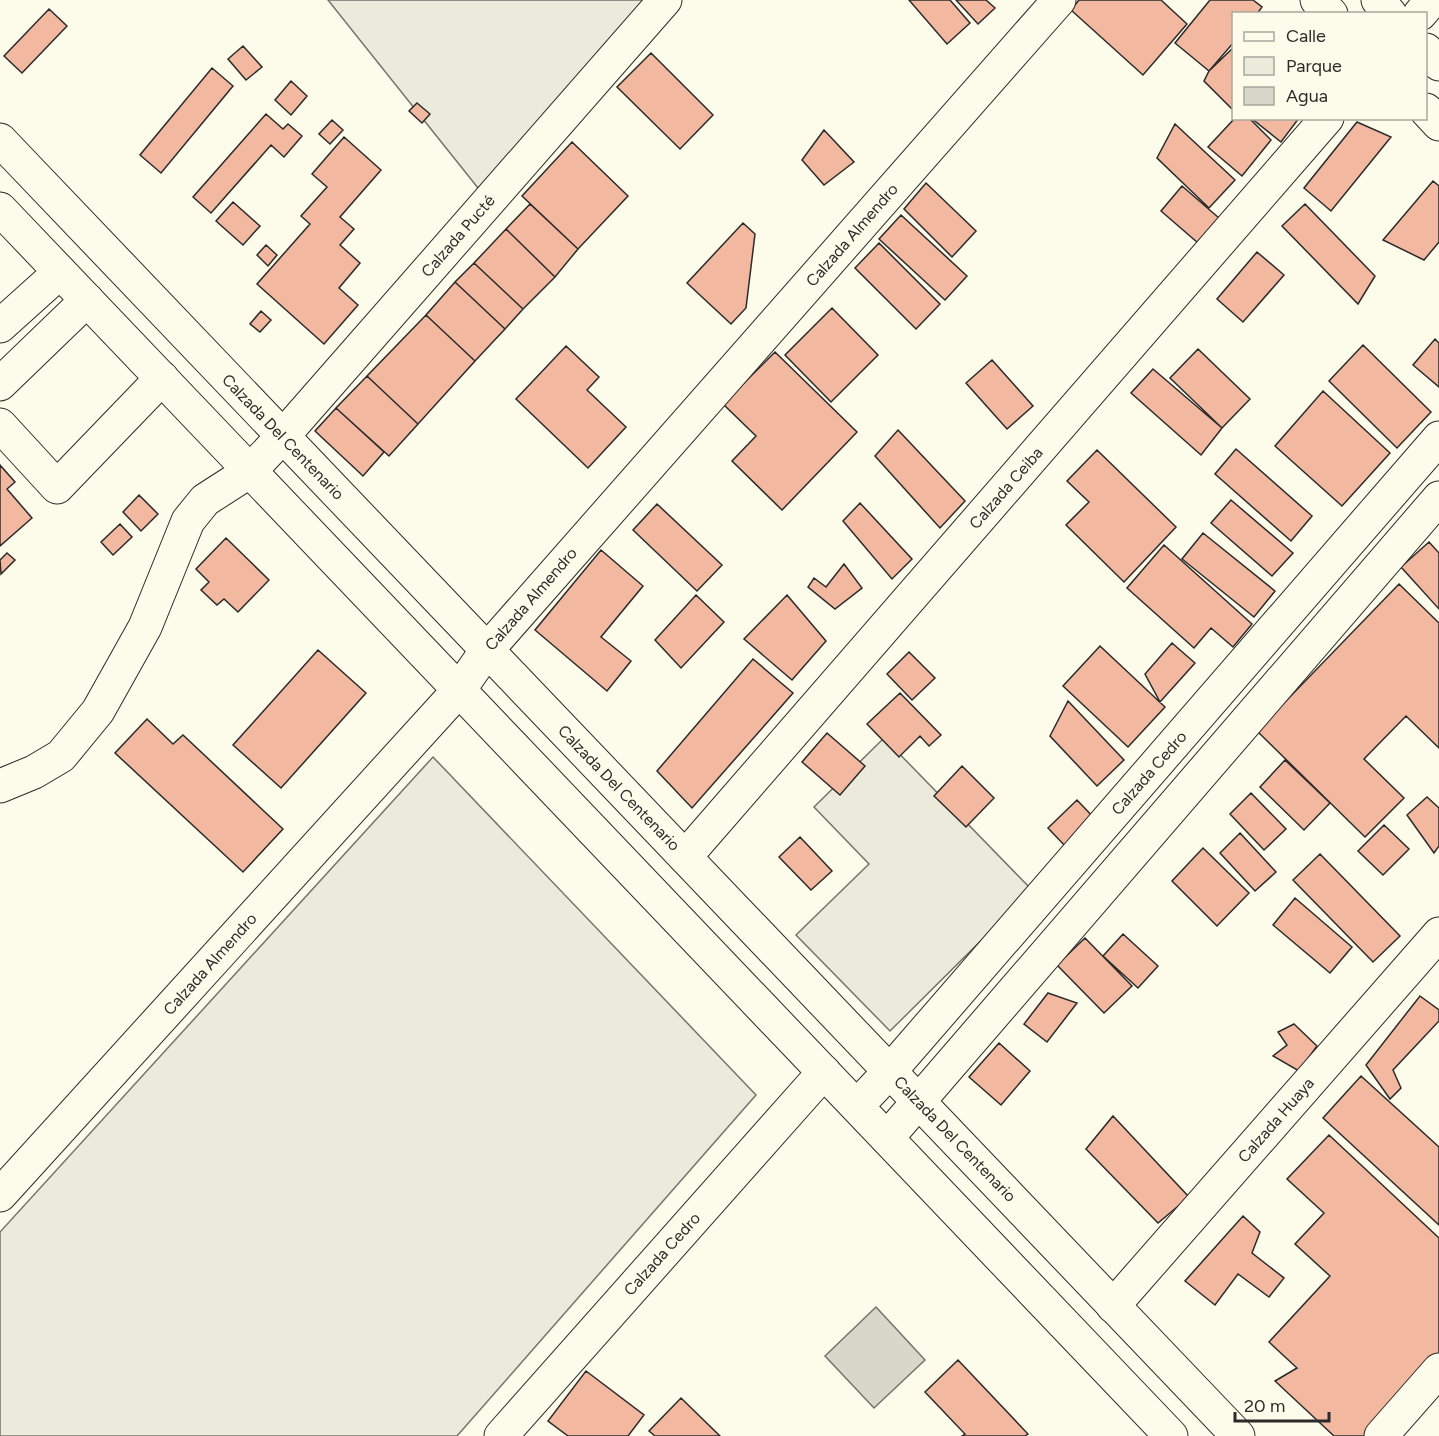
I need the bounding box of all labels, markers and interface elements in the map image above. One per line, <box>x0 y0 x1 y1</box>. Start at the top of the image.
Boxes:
legend <box>1232 12 1427 120</box>
text: Calle <box>1286 25 1326 47</box>
text: Parque <box>1286 55 1342 77</box>
text: Agua <box>1286 85 1328 107</box>
street label: Calzada Almendro <box>802 180 902 290</box>
street label: Calzada Pucté <box>417 191 499 281</box>
street label: Calzada Del Centenario <box>218 370 348 504</box>
street label: Calzada Ceiba <box>965 443 1047 533</box>
street label: Calzada Almendro <box>481 544 581 654</box>
street label: Calzada Del Centenario <box>554 721 684 855</box>
street label: Calzada Cedro <box>1107 727 1191 819</box>
street label: Calzada Almendro <box>159 909 261 1019</box>
street label: Calzada Del Centenario <box>890 1072 1020 1206</box>
street label: Calzada Huaya <box>1234 1074 1318 1166</box>
street label: Calzada Cedro <box>620 1209 704 1299</box>
scale bar <box>1235 1385 1330 1423</box>
text: 20 m <box>1244 1395 1285 1417</box>

